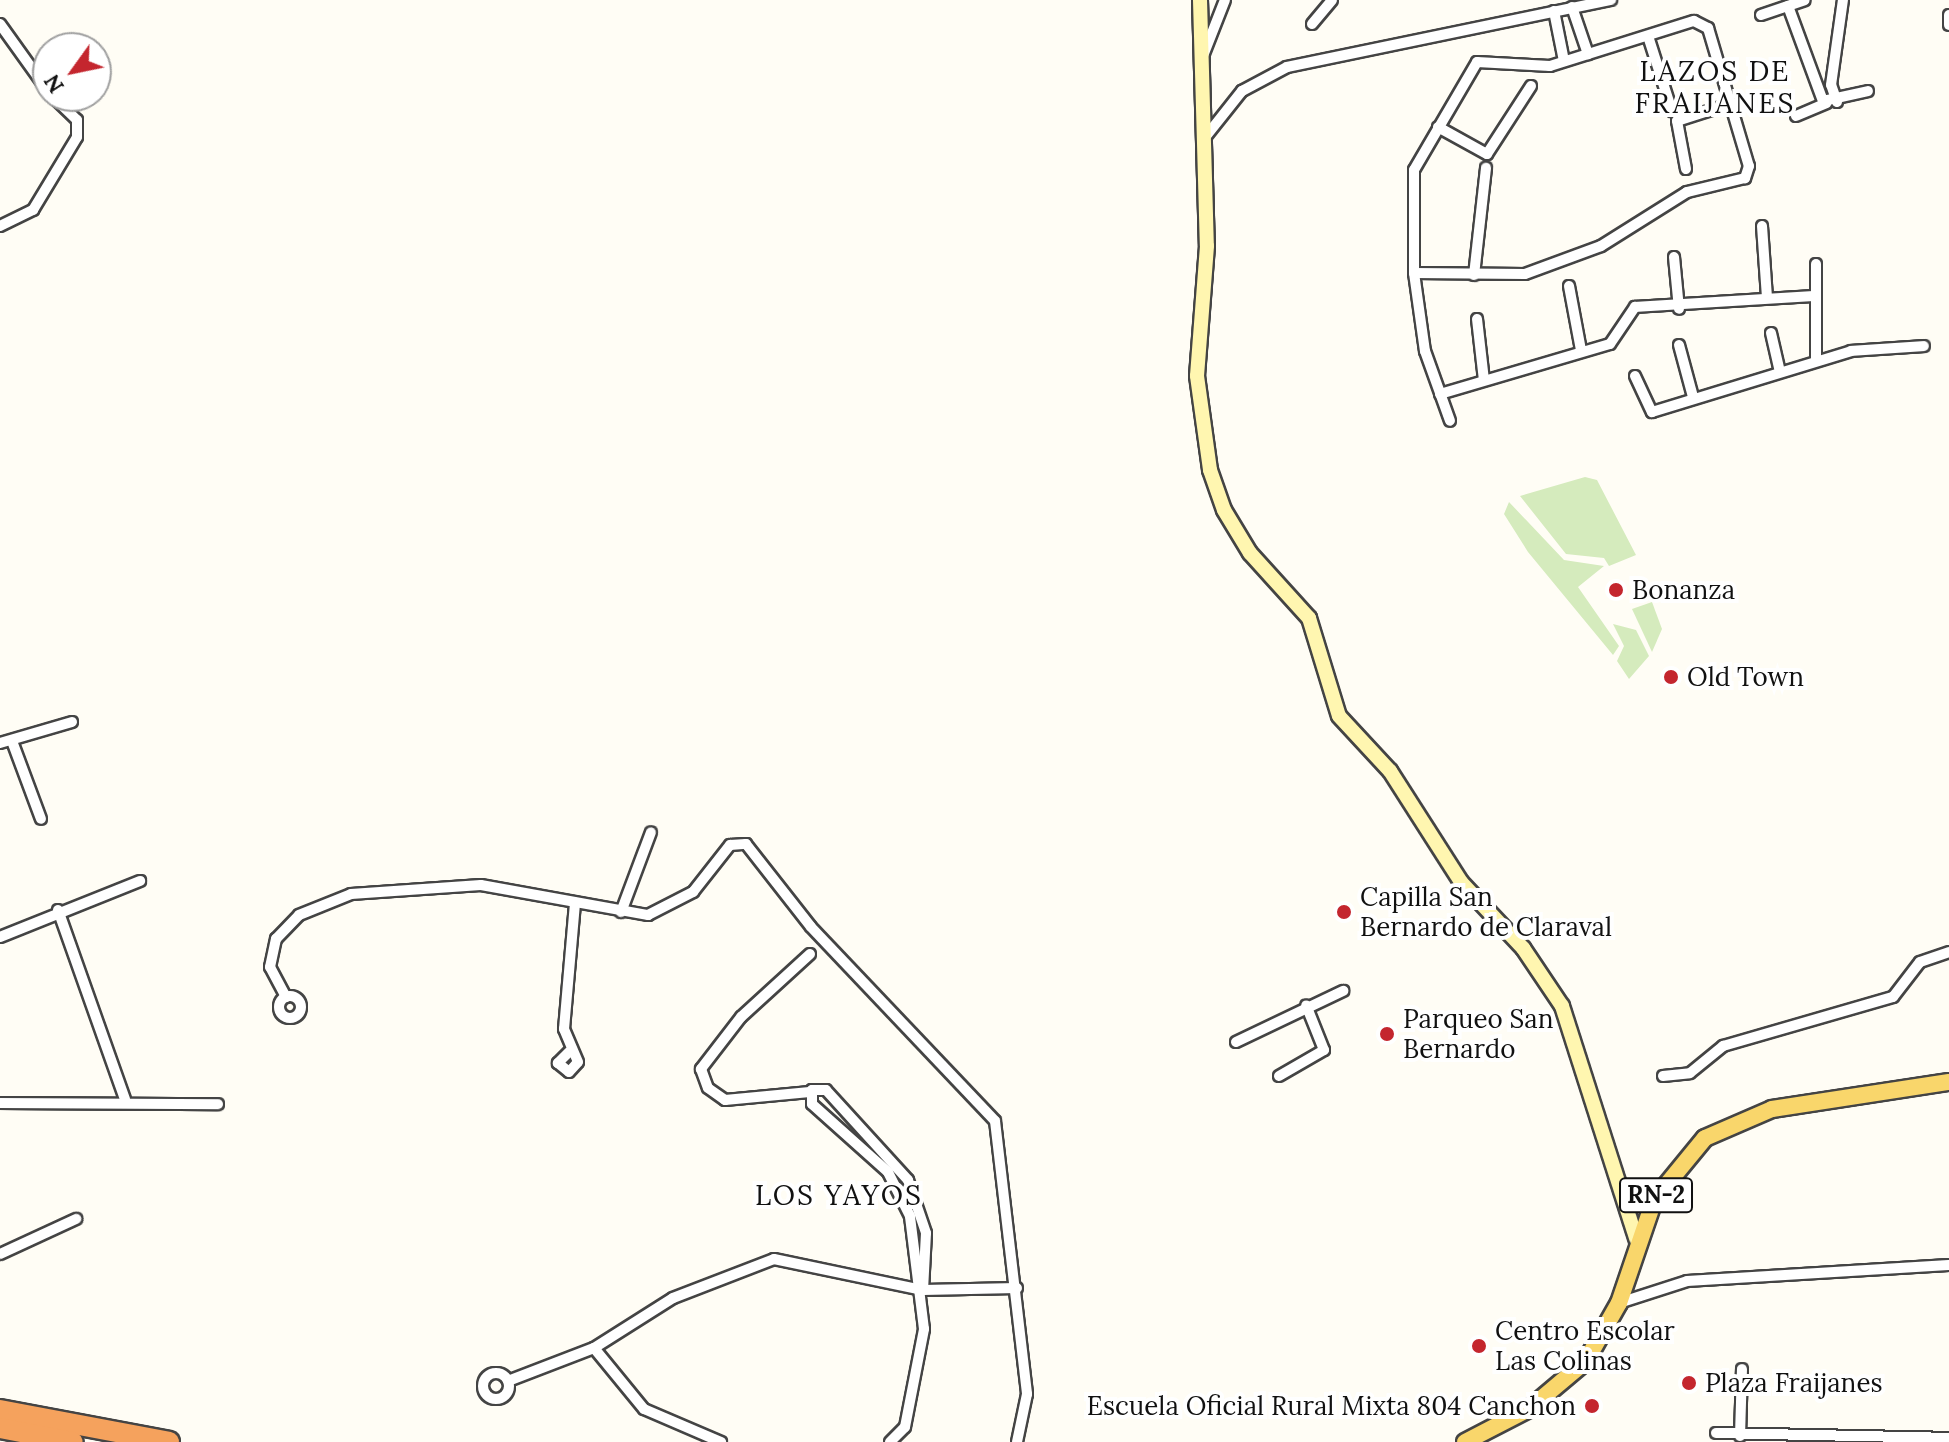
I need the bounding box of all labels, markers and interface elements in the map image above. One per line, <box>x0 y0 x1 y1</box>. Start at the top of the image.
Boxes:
north arrow <box>32 32 112 112</box>
district label: LAZOS DE FRAIJANES <box>1635 54 1795 120</box>
text: N <box>37 69 70 99</box>
place label: Bonanza <box>1632 574 1735 606</box>
marker: Bonanza <box>1607 581 1625 599</box>
place label: Old Town <box>1687 661 1804 693</box>
marker: Old Town <box>1662 668 1680 686</box>
place label: Capilla San Bernardo de Claraval <box>1360 881 1612 942</box>
marker: Capilla San Bernardo de Claraval <box>1335 903 1353 921</box>
place label: Parqueo San Bernardo <box>1403 1003 1554 1064</box>
marker: Parqueo San Bernardo <box>1378 1025 1396 1043</box>
road number: RN-2 <box>1618 1175 1694 1215</box>
district label: LOS YAYOS <box>755 1178 923 1212</box>
place label: Centro Escolar Las Colinas <box>1495 1315 1675 1376</box>
marker: Centro Escolar Las Colinas <box>1470 1337 1488 1355</box>
place label: Plaza Fraijanes <box>1705 1367 1883 1399</box>
marker: Plaza Fraijanes <box>1680 1374 1698 1392</box>
place label: Escuela Oficial Rural Mixta 804 Canchon <box>1087 1390 1576 1422</box>
marker: Escuela Oficial Rural Mixta 804 Canchon <box>1583 1397 1601 1415</box>

